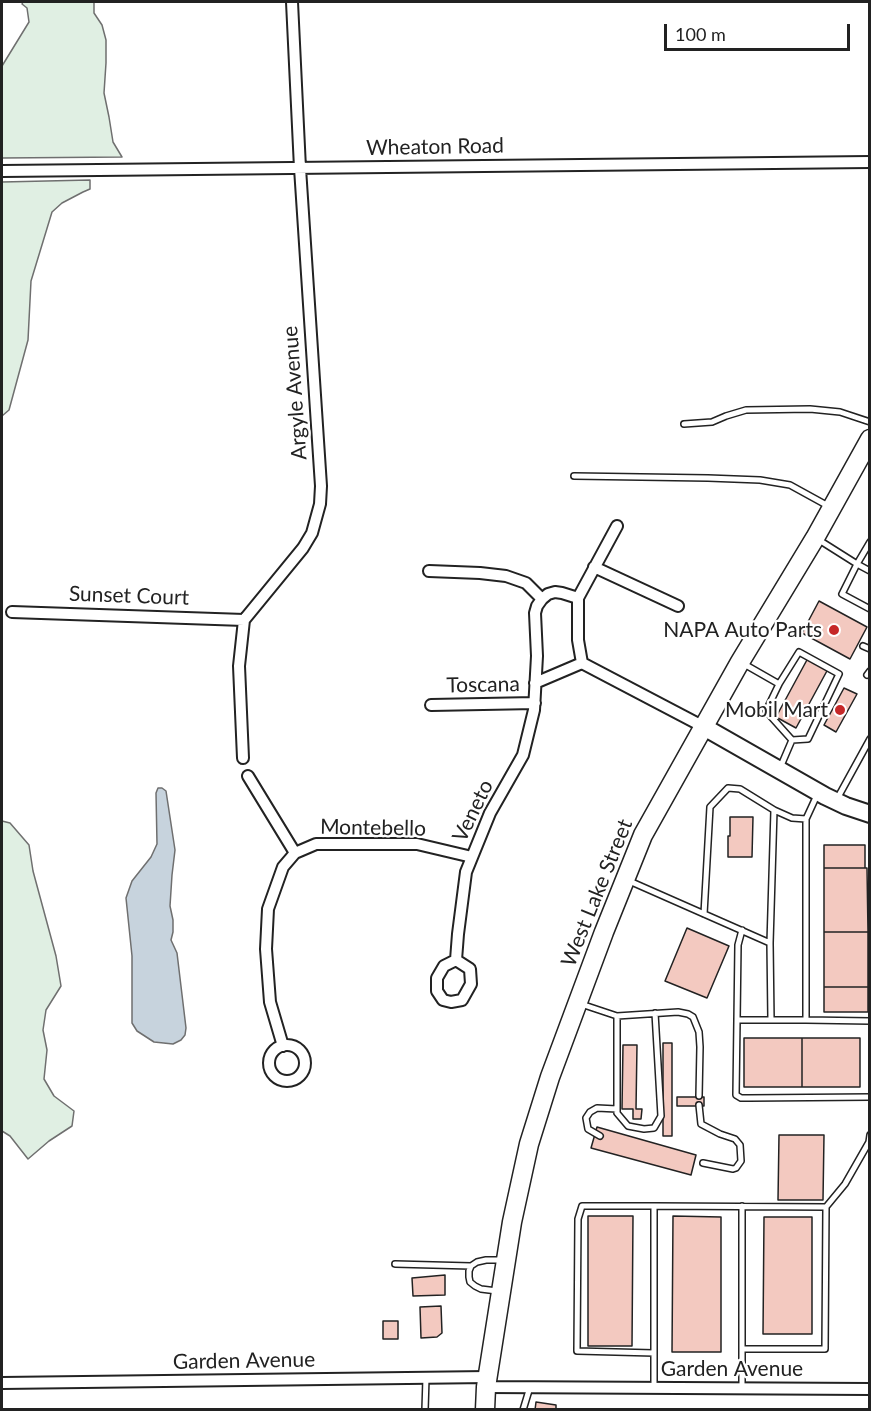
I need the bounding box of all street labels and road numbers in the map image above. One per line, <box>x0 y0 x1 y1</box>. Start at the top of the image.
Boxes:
street label: Wheaton Road <box>366 133 504 161</box>
street label: Argyle Avenue <box>278 325 312 461</box>
street label: Sunset Court <box>68 581 190 611</box>
street label: Toscana <box>446 672 520 698</box>
street label: Veneto <box>447 776 499 846</box>
street label: Montebello <box>320 814 426 842</box>
street label: West Lake Street <box>556 816 638 970</box>
street label: Garden Avenue <box>173 1347 315 1375</box>
street label: Garden Avenue <box>661 1356 803 1382</box>

